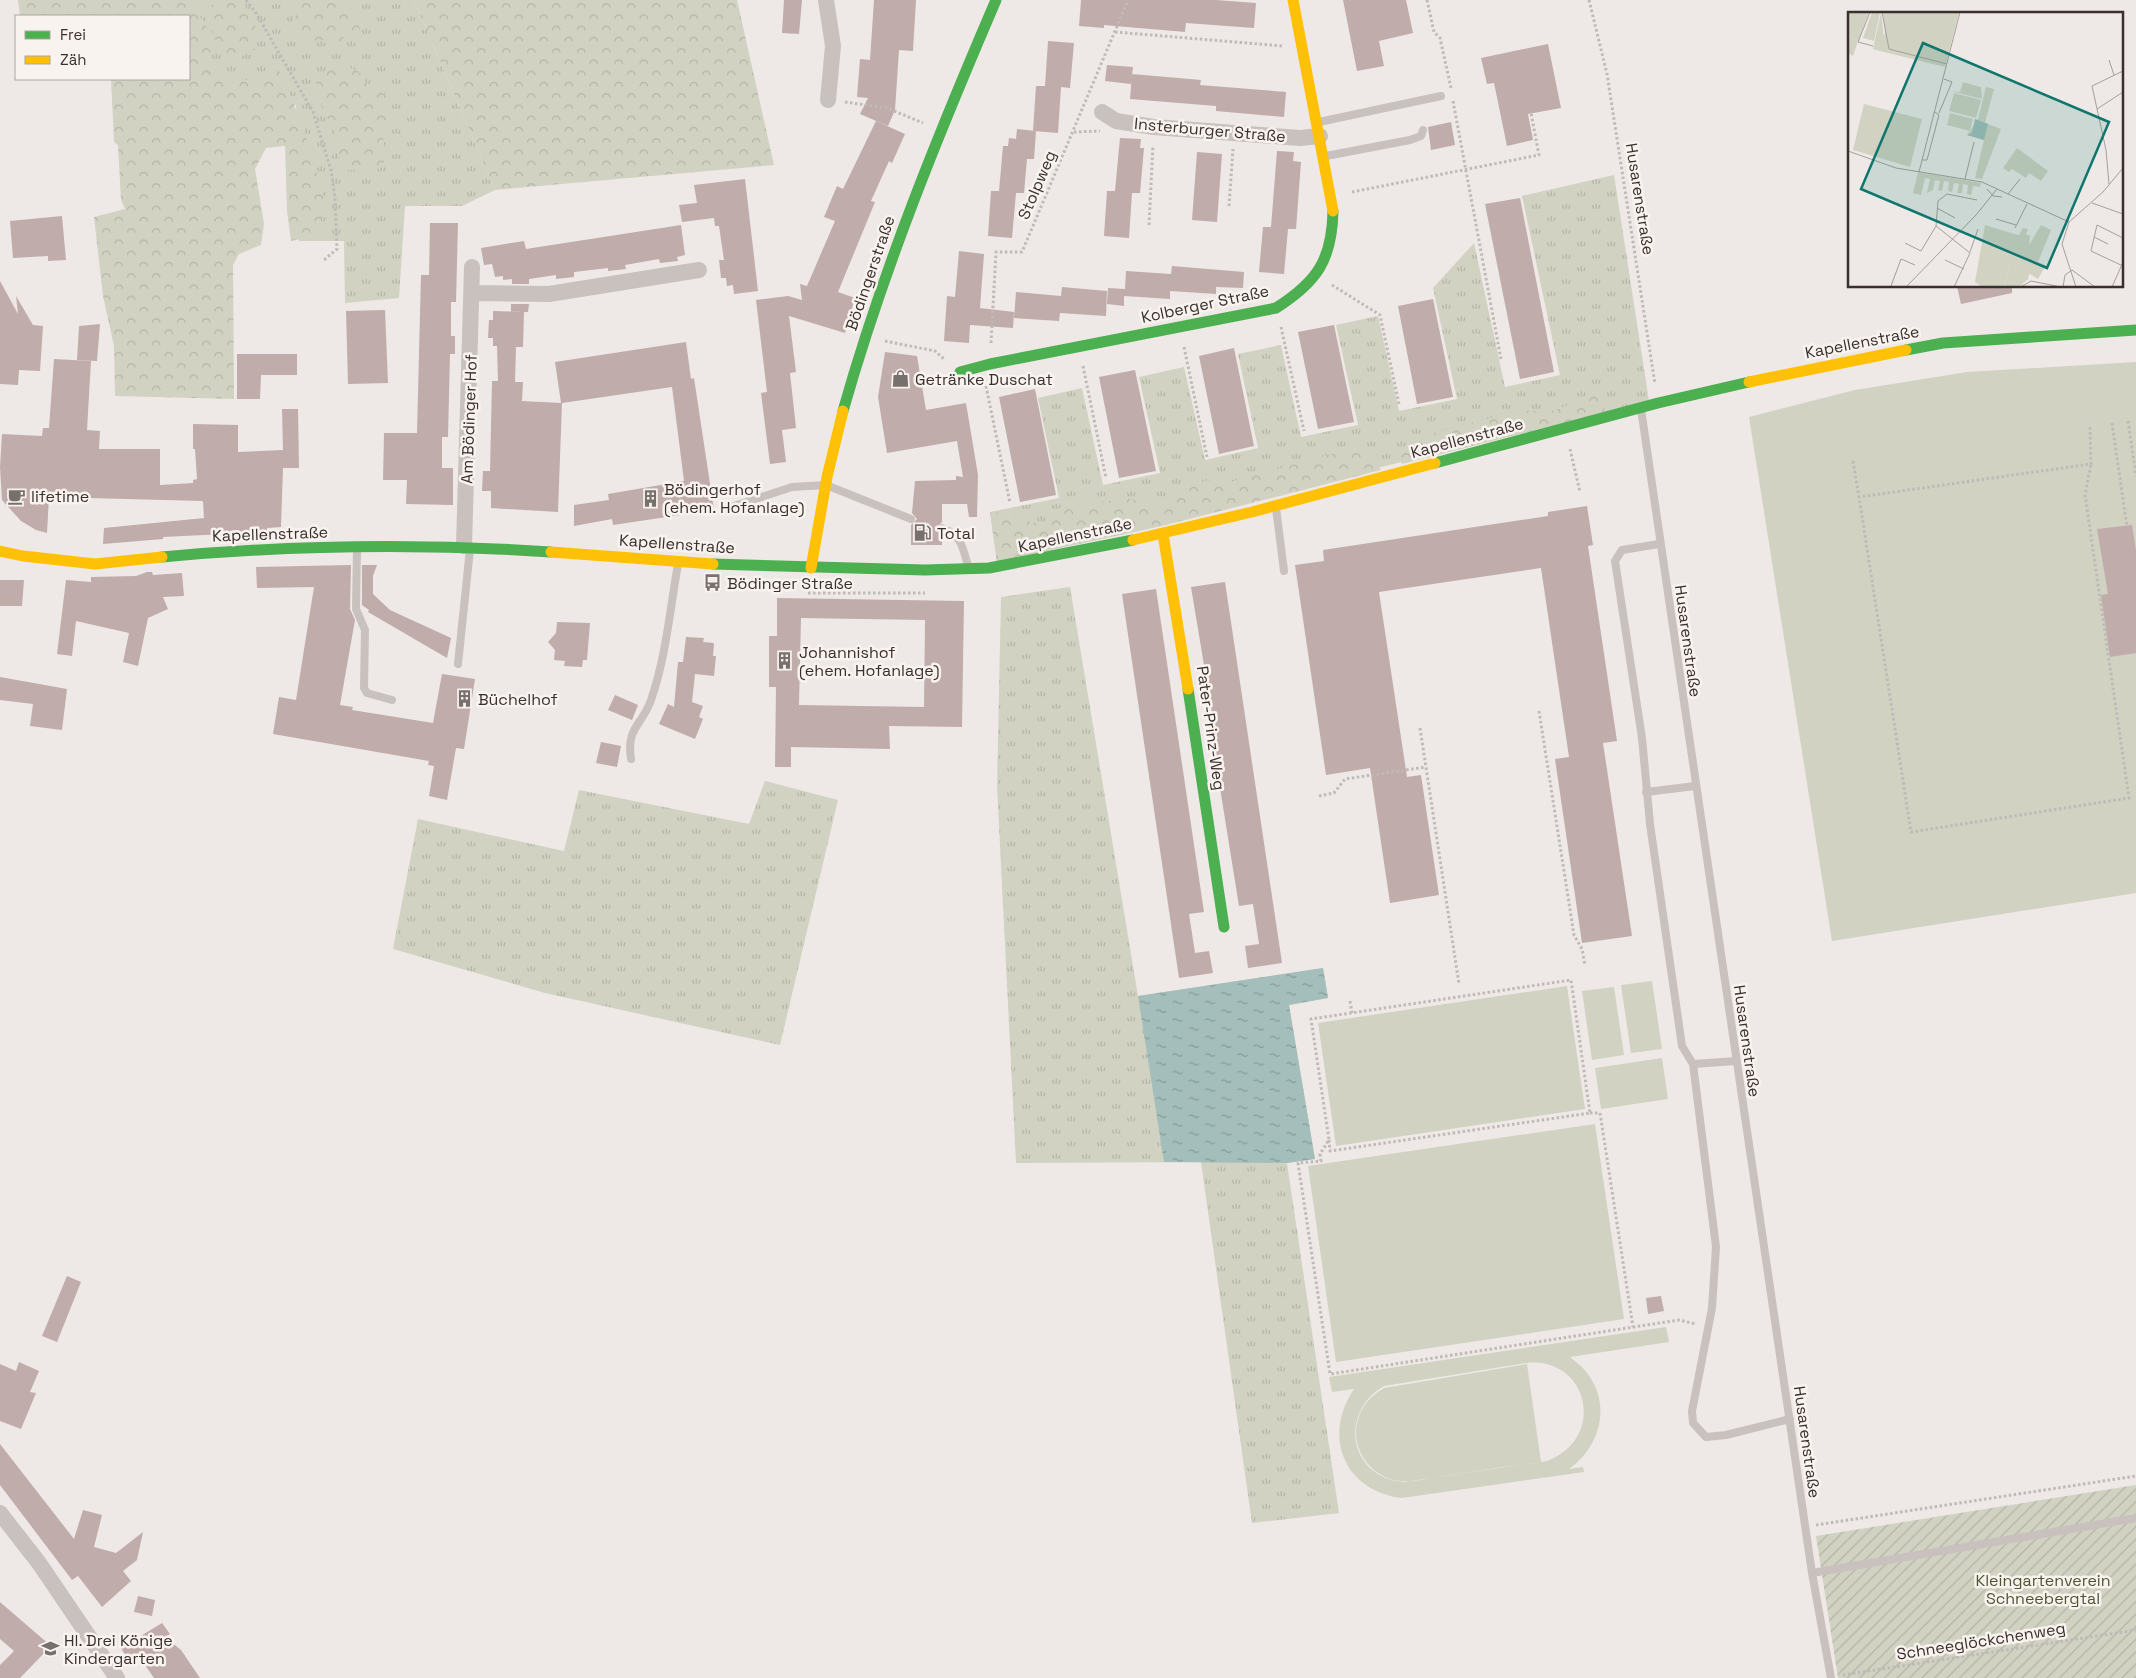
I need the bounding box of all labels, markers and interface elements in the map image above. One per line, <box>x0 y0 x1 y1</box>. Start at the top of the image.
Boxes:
inset map <box>1848 12 2124 288</box>
legend <box>15 15 190 80</box>
text: Frei <box>60 25 86 44</box>
text: Zäh <box>60 50 86 69</box>
street label: Insterburger Straße <box>1133 113 1287 147</box>
street label: Husarenstraße <box>1621 142 1659 256</box>
street label: Stolpweg <box>1013 147 1061 223</box>
street label: Bödingerstraße <box>841 213 899 333</box>
street label: Kolberger Straße <box>1139 280 1271 328</box>
street label: Kapellenstraße <box>1803 321 1921 363</box>
street label: Am Bödinger Hof <box>456 354 482 484</box>
shop icon: Getränke Duschat <box>891 369 911 389</box>
place label: Getränke Duschat <box>915 369 1053 390</box>
street label: Kapellenstraße <box>1408 413 1526 463</box>
place label: Bödingerhof (ehem. Hofanlage) <box>664 479 804 518</box>
cafe icon: lifetime <box>7 486 27 506</box>
place label: lifetime <box>31 486 89 507</box>
building icon: Bödingerhof (ehem. Hofanlage) <box>640 488 660 508</box>
street label: Kapellenstraße <box>1016 513 1134 557</box>
street label: Kapellenstraße <box>212 521 328 547</box>
fuel station icon: Total <box>913 523 933 543</box>
place label: Total <box>937 523 975 544</box>
street label: Kapellenstraße <box>618 529 736 559</box>
bus stop icon: Bödinger Straße <box>703 573 723 593</box>
place label: Bödinger Straße <box>727 573 853 594</box>
street label: Husarenstraße <box>1670 584 1706 698</box>
place label: Johannishof (ehem. Hofanlage) <box>799 642 939 681</box>
building icon: Johannishof (ehem. Hofanlage) <box>775 651 795 671</box>
street label: Pater-Prinz-Weg <box>1192 664 1230 792</box>
building icon: Büchelhof <box>454 689 474 709</box>
place label: Büchelhof <box>478 689 558 710</box>
street label: Husarenstraße <box>1729 984 1765 1098</box>
street label: Husarenstraße <box>1789 1385 1825 1499</box>
park label: Kleingartenverein Schneebergtal <box>1975 1570 2111 1609</box>
street label: Schneeglöckchenweg <box>1895 1617 2067 1665</box>
place label: Hl. Drei Könige Kindergarten <box>64 1630 173 1669</box>
school or university icon: Hl. Drei Könige Kindergarten <box>40 1639 60 1659</box>

